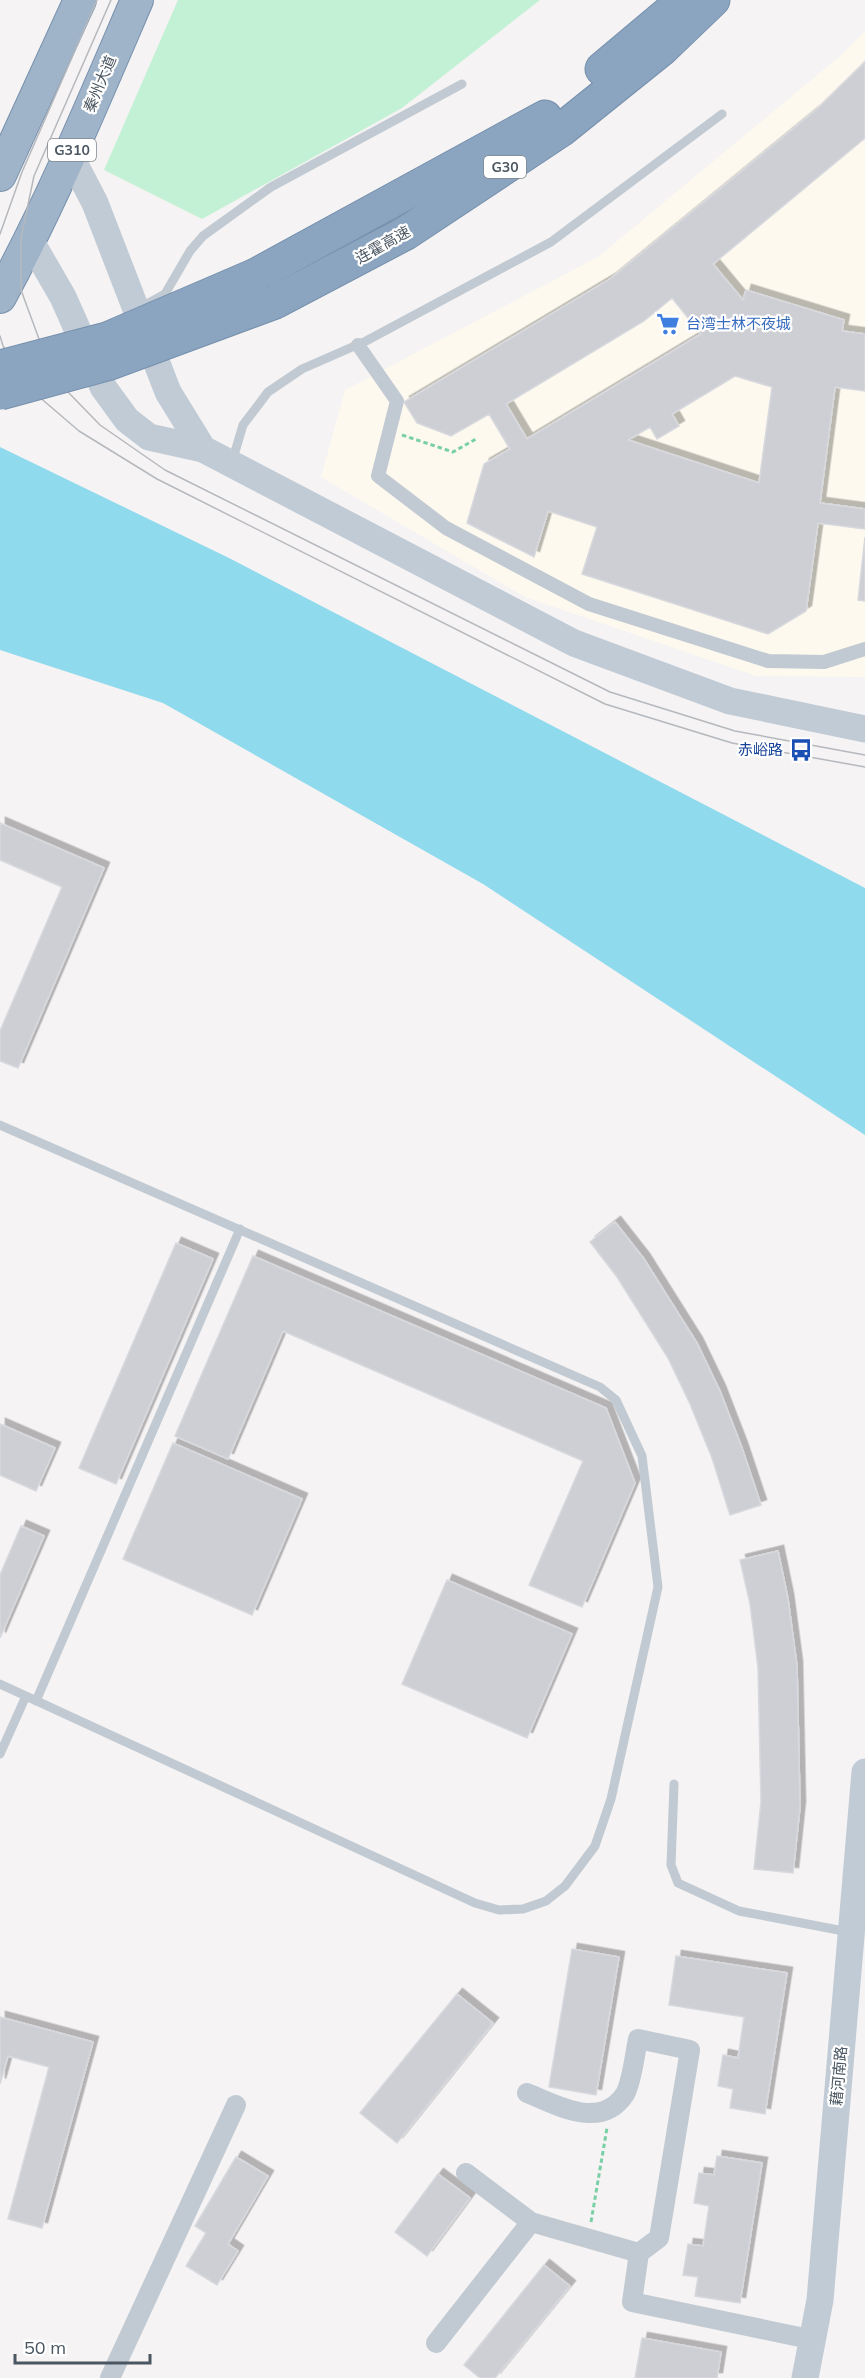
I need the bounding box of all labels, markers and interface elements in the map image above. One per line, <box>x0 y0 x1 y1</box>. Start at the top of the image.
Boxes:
street label: 秦州大道 <box>79 52 120 115</box>
road number: G310 <box>48 139 96 161</box>
road number: G30 <box>484 156 526 178</box>
street label: 连霍高速 <box>352 222 414 267</box>
supermarket icon: 台湾士林不夜城 <box>655 311 681 337</box>
place label: 台湾士林不夜城 <box>686 314 791 333</box>
bus stop icon: 赤峪路 <box>788 737 814 763</box>
place label: 赤峪路 <box>738 740 783 759</box>
street label: 藉河南路 <box>826 2045 851 2107</box>
scale bar <box>15 2327 150 2365</box>
text: 50 m <box>24 2336 66 2359</box>

